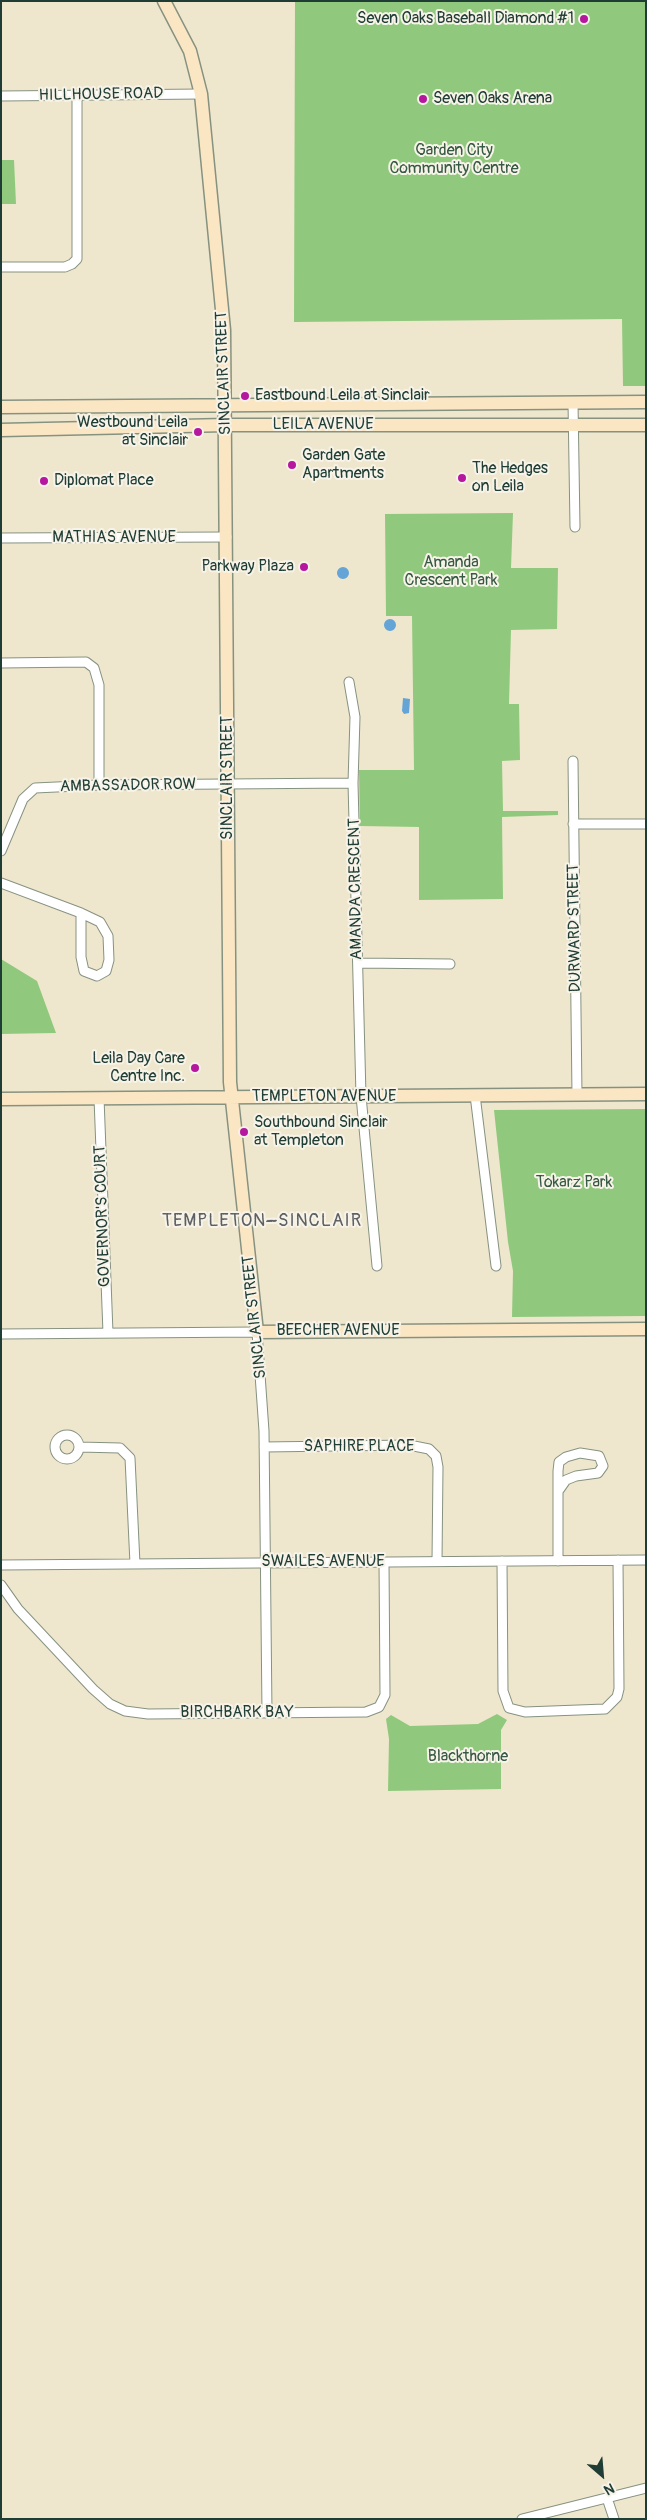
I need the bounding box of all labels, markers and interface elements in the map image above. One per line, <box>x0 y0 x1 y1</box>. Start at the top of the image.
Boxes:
place label: Seven Oaks Baseball Diamond #1 <box>357 9 574 29</box>
marker: Seven Oaks Baseball Diamond #1 <box>578 13 590 25</box>
street label: HILLHOUSE ROAD <box>39 84 163 106</box>
place label: Seven Oaks Arena <box>433 89 552 109</box>
marker: Seven Oaks Arena <box>417 93 429 105</box>
park label: Garden City Community Centre <box>389 141 519 179</box>
street label: SINCLAIR STREET <box>212 311 236 435</box>
place label: Eastbound Leila at Sinclair <box>255 386 430 406</box>
marker: Eastbound Leila at Sinclair <box>239 390 251 402</box>
place label: Westbound Leila at Sinclair <box>77 413 188 451</box>
street label: LEILA AVENUE <box>273 415 373 435</box>
marker: Westbound Leila at Sinclair <box>192 426 204 438</box>
place label: Garden Gate Apartments <box>302 446 385 484</box>
marker: Garden Gate Apartments <box>286 459 298 471</box>
place label: The Hedges on Leila <box>472 459 548 497</box>
place label: Diplomat Place <box>54 471 154 491</box>
marker: The Hedges on Leila <box>456 472 468 484</box>
marker: Diplomat Place <box>38 475 50 487</box>
street label: MATHIAS AVENUE <box>52 528 176 548</box>
park label: Amanda Crescent Park <box>405 553 497 591</box>
place label: Parkway Plaza <box>202 557 294 577</box>
marker: Parkway Plaza <box>298 561 310 573</box>
street label: SINCLAIR STREET <box>218 716 238 840</box>
street label: AMBASSADOR ROW <box>60 775 196 797</box>
street label: AMANDA CRESCENT <box>345 818 367 960</box>
street label: DURWARD STREET <box>564 863 586 993</box>
place label: Leila Day Care Centre Inc. <box>92 1049 185 1087</box>
marker: Leila Day Care Centre Inc. <box>189 1062 201 1074</box>
street label: TEMPLETON AVENUE <box>252 1087 396 1107</box>
place label: Southbound Sinclair at Templeton <box>254 1113 388 1151</box>
marker: Southbound Sinclair at Templeton <box>238 1126 250 1138</box>
street label: GOVERNOR'S COURT <box>91 1145 115 1287</box>
park label: Tokarz Park <box>536 1173 612 1193</box>
district label: TEMPLETON–SINCLAIR <box>160 1210 364 1232</box>
street label: SINCLAIR STREET <box>239 1254 271 1380</box>
street label: BEECHER AVENUE <box>276 1321 400 1341</box>
street label: SAPHIRE PLACE <box>304 1437 414 1457</box>
street label: SWAILES AVENUE <box>261 1552 385 1572</box>
street label: BIRCHBARK BAY <box>180 1703 294 1723</box>
park label: Blackthorne <box>428 1747 508 1767</box>
north arrow <box>577 2450 627 2500</box>
text: N <box>601 2479 617 2499</box>

